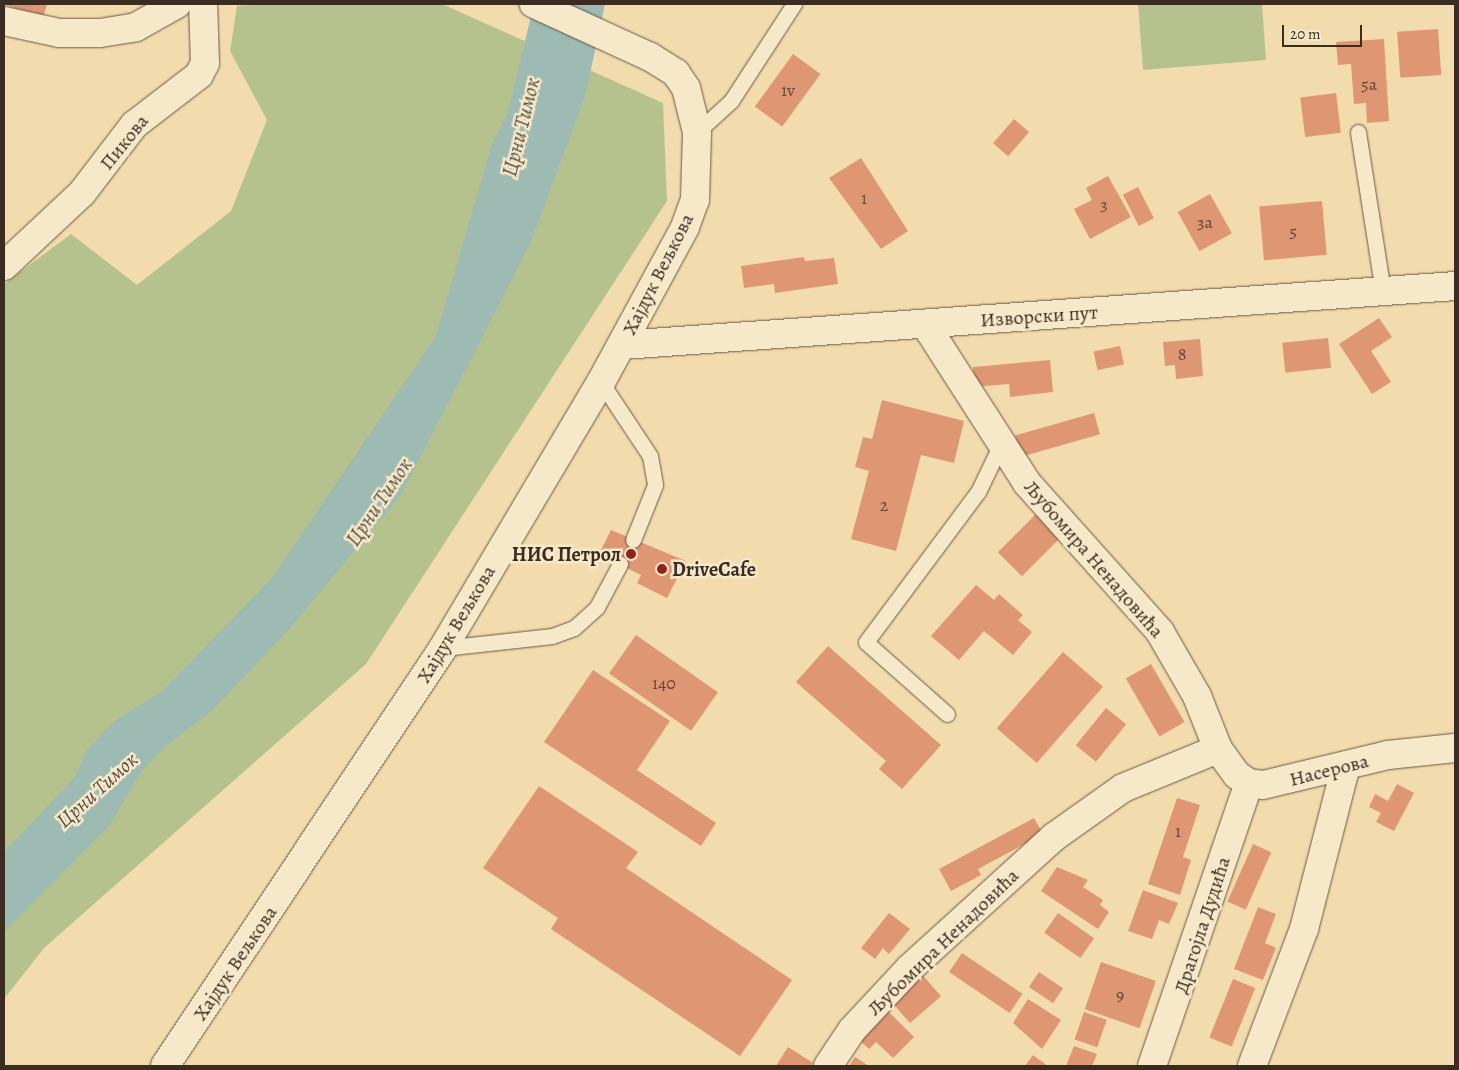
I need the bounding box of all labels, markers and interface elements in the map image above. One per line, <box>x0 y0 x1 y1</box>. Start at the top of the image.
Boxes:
scale bar <box>1284 15 1364 47</box>
text: 20 m <box>1290 24 1321 44</box>
house number: 5a <box>1361 73 1377 95</box>
water label: Црни Тимок <box>497 75 545 179</box>
house number: 1v <box>781 79 795 101</box>
street label: Пикова <box>94 109 154 175</box>
house number: 1 <box>861 187 867 209</box>
house number: 3 <box>1100 193 1108 215</box>
street label: Хајдук Вељкова <box>617 209 699 339</box>
house number: 3a <box>1197 211 1213 233</box>
house number: 5 <box>1289 220 1297 242</box>
street label: Изворски пут <box>979 300 1099 332</box>
house number: 8 <box>1178 343 1186 365</box>
water label: Црни Тимок <box>340 453 418 551</box>
street label: Љубомира Ненадовића <box>1019 475 1169 643</box>
house number: 2 <box>880 494 888 516</box>
place label: НИС Петрол <box>512 542 621 566</box>
marker: НИС Петрол <box>625 548 637 560</box>
place label: DriveCafe <box>672 557 756 581</box>
street label: Хајдук Вељкова <box>411 561 501 687</box>
marker: DriveCafe <box>656 563 668 575</box>
house number: 140 <box>652 672 676 694</box>
water label: Црни Тимок <box>51 747 143 833</box>
street label: Насерова <box>1287 749 1371 791</box>
house number: 1 <box>1175 820 1181 842</box>
street label: Драгојла Дудића <box>1169 854 1235 996</box>
street label: Љубомира Ненадовића <box>862 863 1024 1021</box>
street label: Хајдук Вељкова <box>188 901 282 1025</box>
house number: 9 <box>1116 984 1124 1006</box>

